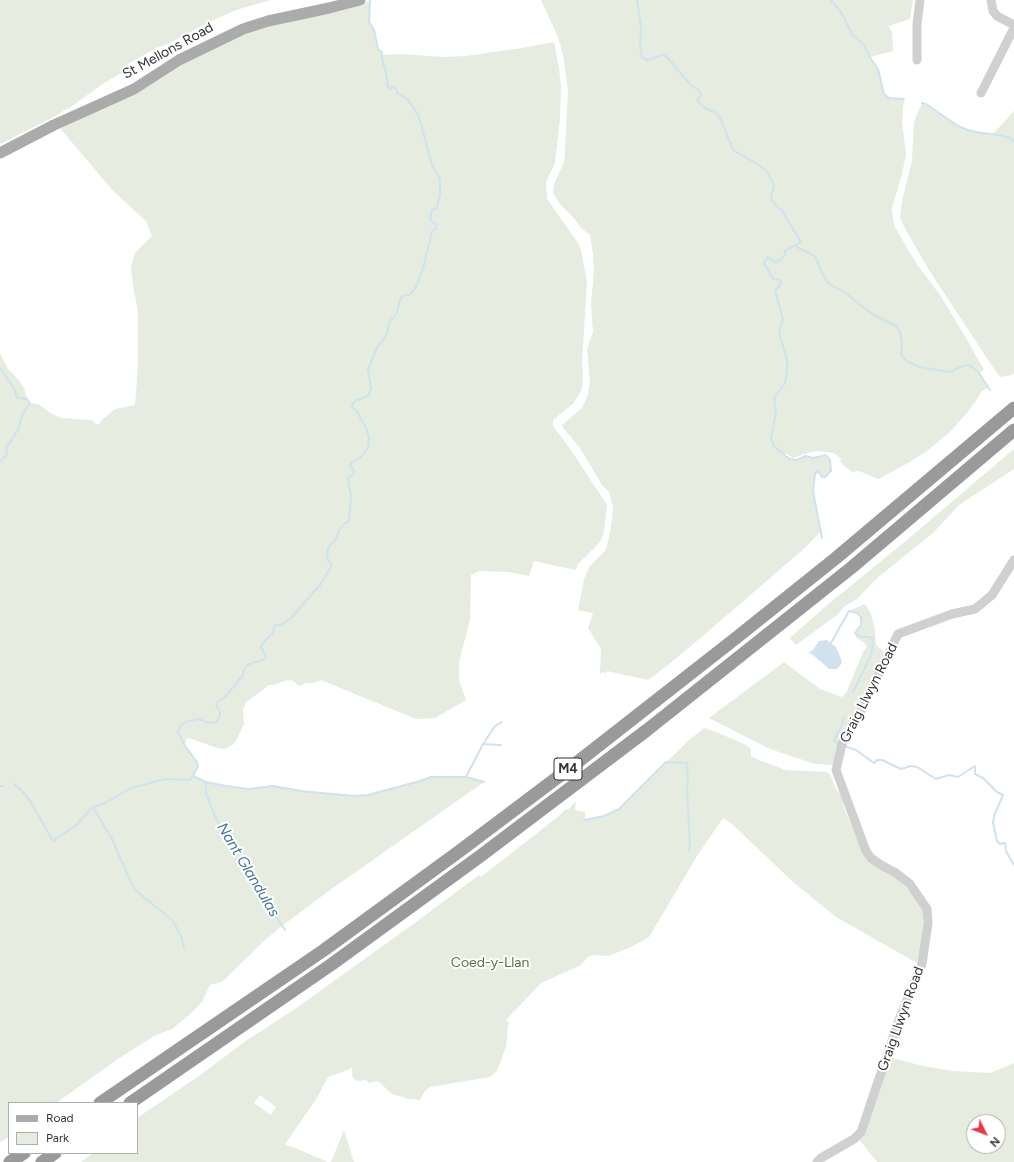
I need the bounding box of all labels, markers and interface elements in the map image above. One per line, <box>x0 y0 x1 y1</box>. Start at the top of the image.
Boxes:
street label: St Mellons Road <box>120 19 216 83</box>
street label: Graig Llwyn Road <box>837 640 901 746</box>
road number: M4 <box>554 758 582 780</box>
water label: Nant Glandulas <box>213 820 283 920</box>
park label: Coed-y-Llan <box>451 955 529 971</box>
street label: Graig Llwyn Road <box>874 965 928 1073</box>
legend <box>8 1102 138 1154</box>
text: Road <box>46 1111 74 1125</box>
north arrow <box>966 1114 1006 1154</box>
text: Park <box>46 1131 69 1145</box>
text: N <box>987 1134 1002 1149</box>

